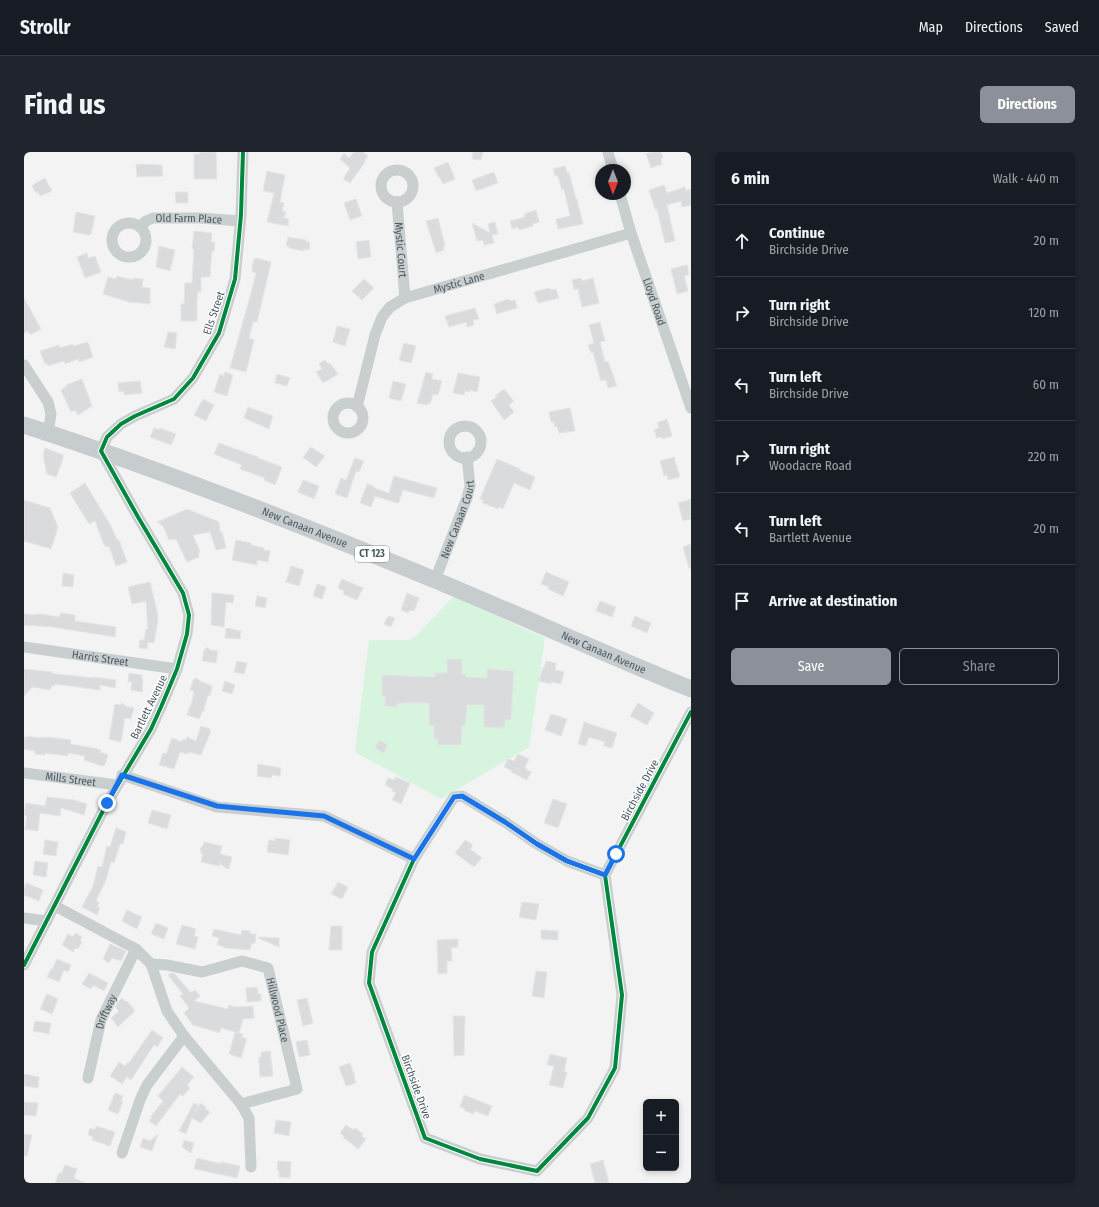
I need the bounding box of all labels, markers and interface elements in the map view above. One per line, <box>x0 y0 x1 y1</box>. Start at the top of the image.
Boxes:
text: Strollr <box>20 16 70 39</box>
text: Map <box>919 19 943 36</box>
text: Directions <box>965 19 1023 36</box>
text: Saved <box>1045 19 1079 36</box>
button: Directions <box>980 86 1075 123</box>
text: Find us <box>24 88 106 121</box>
north arrow <box>595 164 631 200</box>
text: 6 min <box>731 168 770 189</box>
text: Walk · 440 m <box>993 171 1059 186</box>
street label: Old Farm Place <box>156 211 223 226</box>
street label: Mystic Court <box>392 222 410 278</box>
text: Continue <box>769 224 825 242</box>
icon: ahead <box>731 230 753 252</box>
text: 20 m <box>1033 233 1059 248</box>
text: Birchside Drive <box>769 242 849 257</box>
street label: Mystic Lane <box>432 269 486 296</box>
street label: Lloyd Road <box>640 276 669 327</box>
street label: Ells Street <box>200 289 228 337</box>
text: Turn right <box>769 296 830 314</box>
icon: right <box>731 302 753 324</box>
text: 120 m <box>1028 305 1059 320</box>
text: Birchside Drive <box>769 314 849 329</box>
text: Turn left <box>769 368 822 386</box>
icon: left <box>731 374 753 396</box>
text: 60 m <box>1033 377 1059 392</box>
text: Birchside Drive <box>769 386 849 401</box>
text: Turn right <box>769 440 830 458</box>
icon: right <box>731 446 753 468</box>
text: 220 m <box>1028 449 1059 464</box>
text: Woodacre Road <box>769 458 852 473</box>
street label: New Canaan Court <box>438 479 477 560</box>
street label: New Canaan Avenue <box>260 505 350 550</box>
text: Turn left <box>769 512 822 530</box>
icon: left <box>731 518 753 540</box>
text: 20 m <box>1033 521 1059 536</box>
text: Bartlett Avenue <box>769 530 852 545</box>
road number: CT 123 <box>355 546 389 562</box>
icon: arrive <box>731 590 753 612</box>
text: Arrive at destination <box>769 592 897 610</box>
street label: New Canaan Avenue <box>559 628 648 676</box>
street label: Harris Street <box>71 647 130 668</box>
button: Save <box>731 648 891 685</box>
button: Share <box>899 648 1059 685</box>
street label: Bartlett Avenue <box>128 673 170 741</box>
street label: Birchside Drive <box>618 757 662 823</box>
street label: Mills Street <box>45 769 97 789</box>
route end <box>98 794 116 812</box>
route start <box>607 845 625 863</box>
street label: Hillwood Place <box>264 976 292 1044</box>
street label: Driftway <box>93 992 119 1030</box>
street label: Birchside Drive <box>398 1053 434 1121</box>
map controls <box>643 1099 679 1171</box>
button: + <box>643 1099 679 1135</box>
button: − <box>643 1135 679 1171</box>

